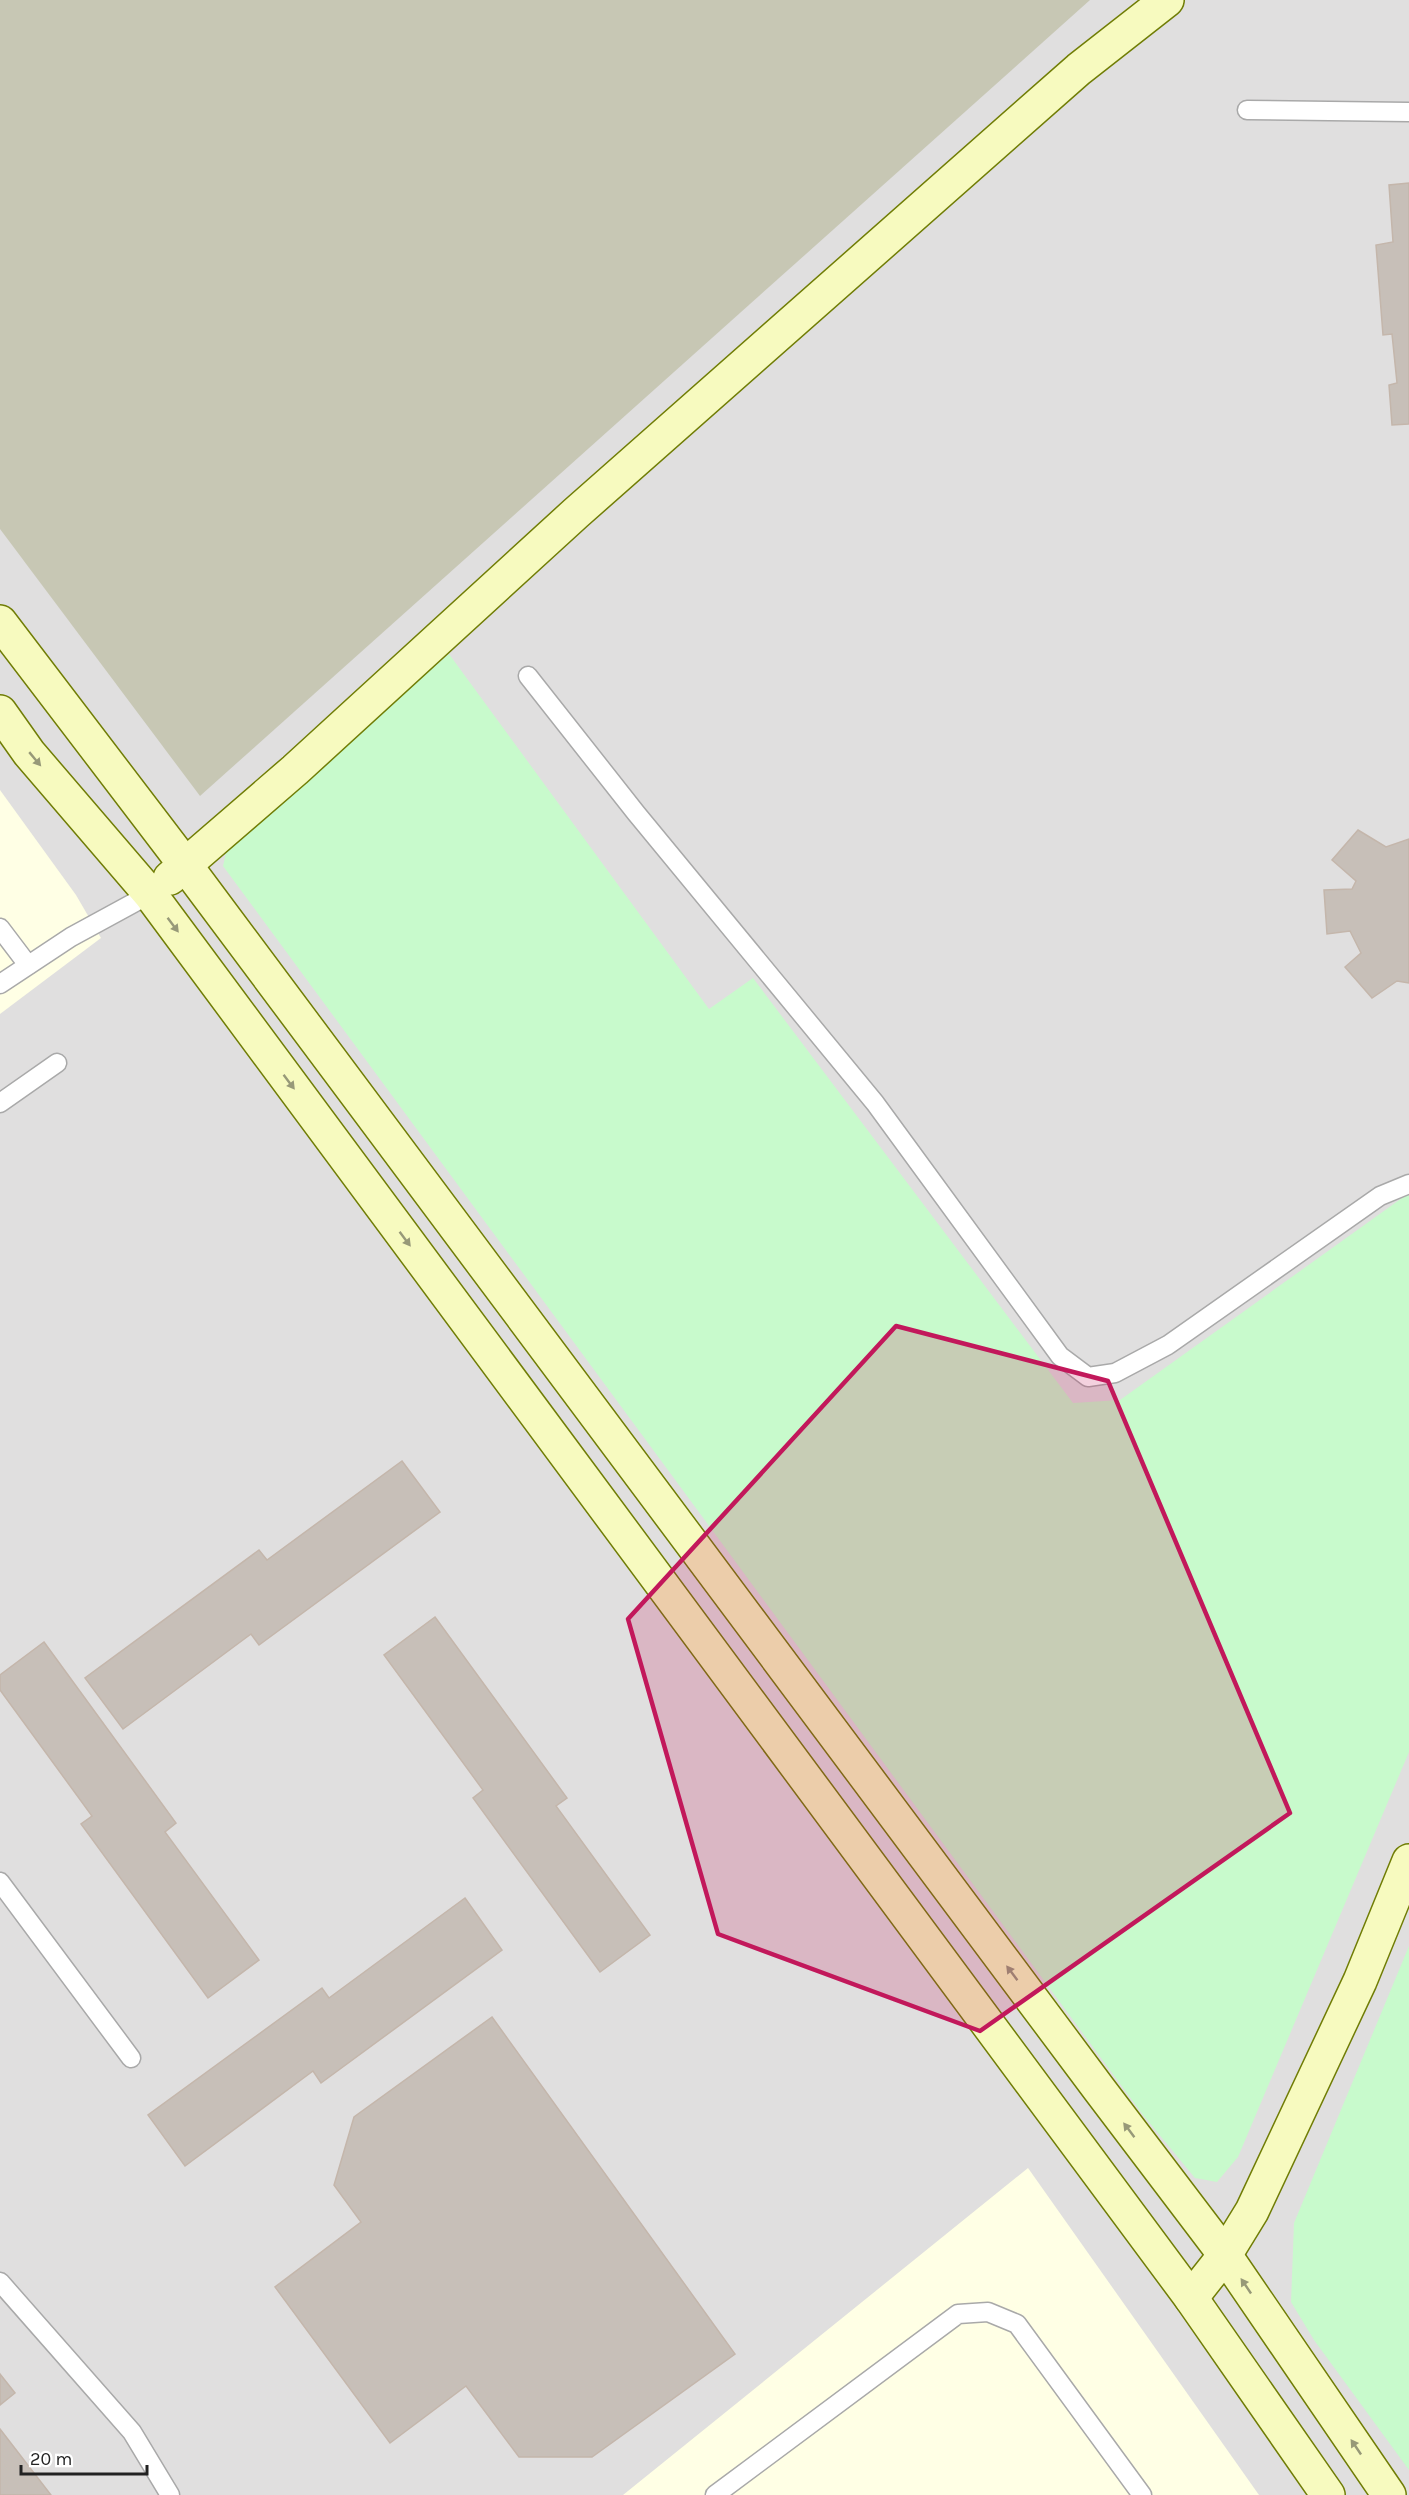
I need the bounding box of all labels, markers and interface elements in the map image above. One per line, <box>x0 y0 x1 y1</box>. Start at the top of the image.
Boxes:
one-way arrow <box>28 751 41 767</box>
one-way arrow <box>167 917 179 933</box>
one-way arrow <box>283 1074 295 1090</box>
one-way arrow <box>399 1230 411 1246</box>
one-way arrow <box>1007 1966 1019 1981</box>
one-way arrow <box>1124 2122 1136 2137</box>
one-way arrow <box>1240 2278 1252 2294</box>
scale bar <box>21 2438 147 2476</box>
one-way arrow <box>1350 2439 1362 2455</box>
text: 20 m <box>30 2448 72 2470</box>

